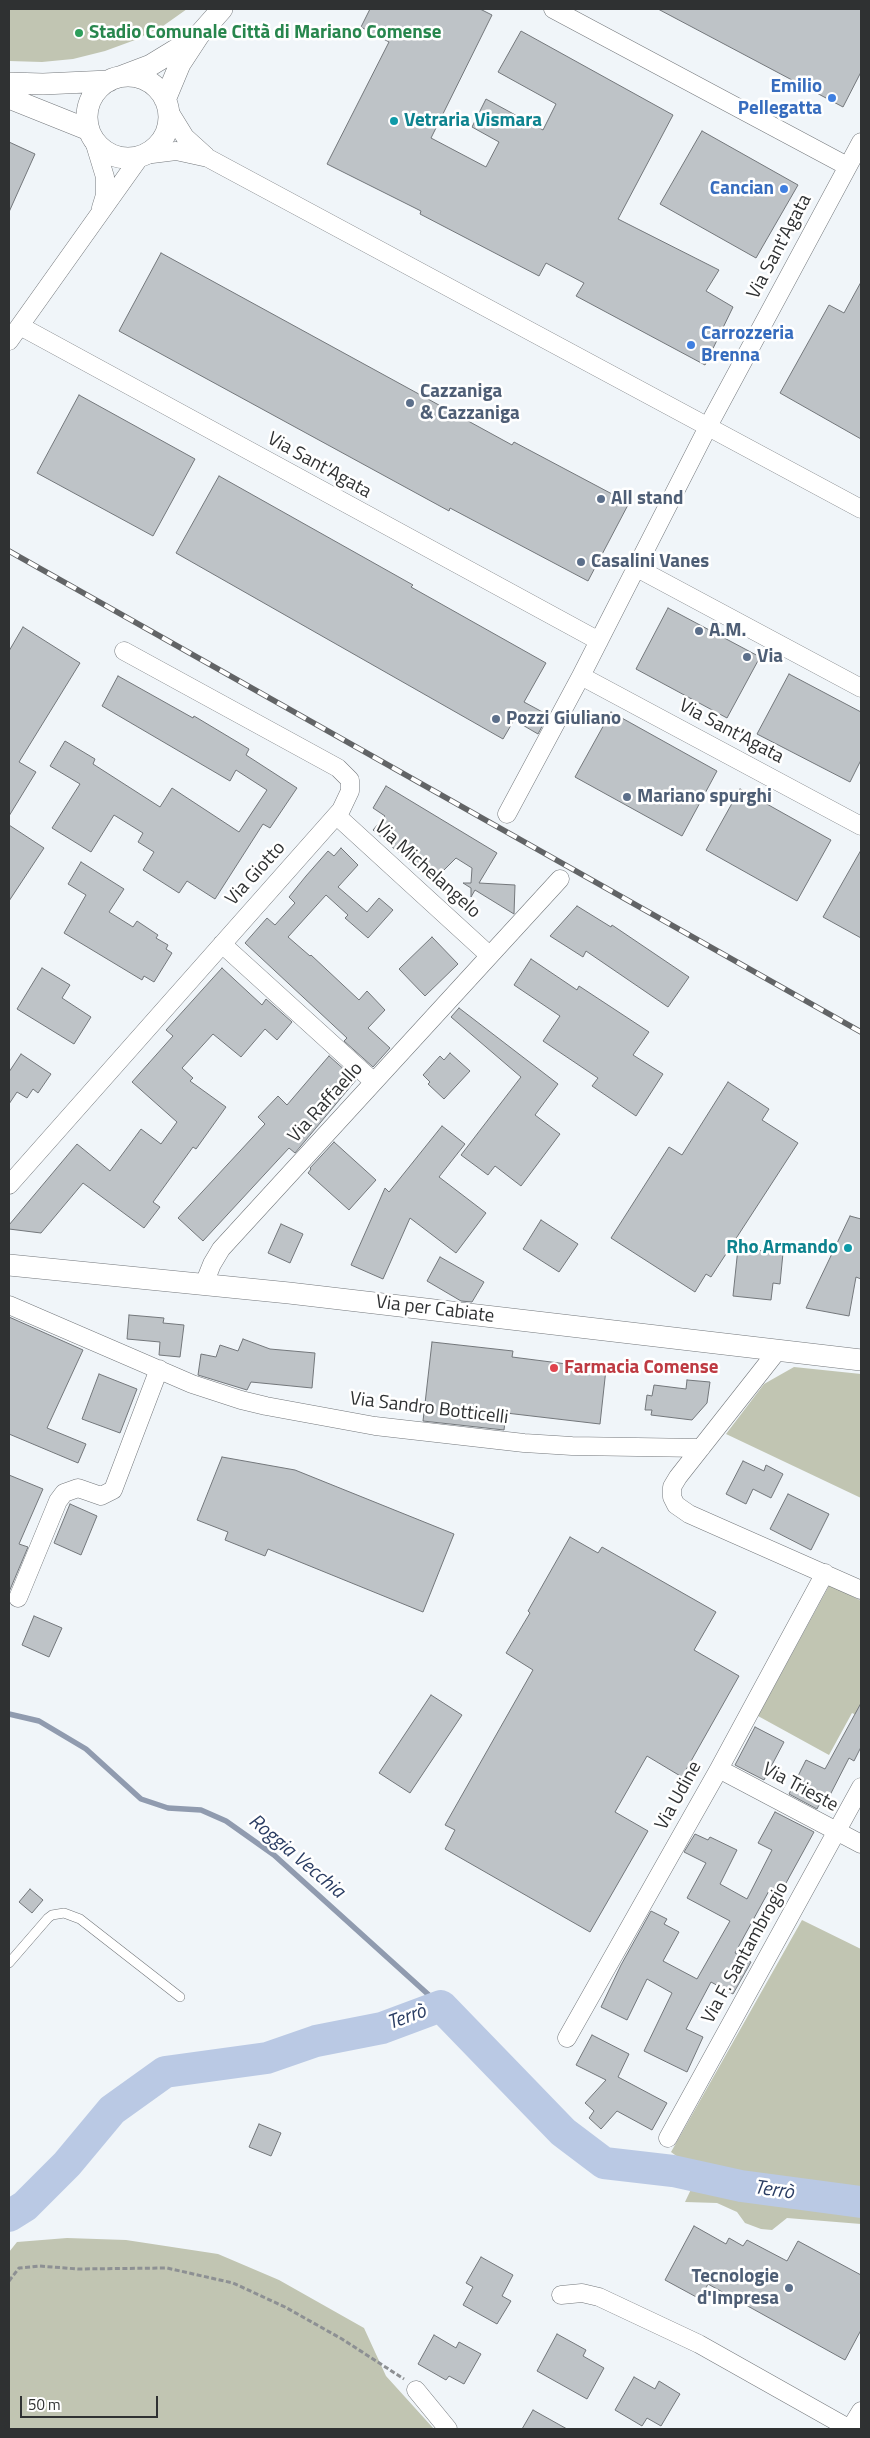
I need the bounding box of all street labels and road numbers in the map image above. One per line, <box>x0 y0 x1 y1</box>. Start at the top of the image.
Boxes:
street label: Via Sant'Agata <box>743 191 817 303</box>
street label: Via Sant'Agata <box>263 428 375 504</box>
street label: Via Sant'Agata <box>675 695 787 769</box>
street label: Via Michelangelo <box>369 816 485 924</box>
street label: Via Giotto <box>221 837 291 911</box>
street label: Via Raffaello <box>284 1058 368 1148</box>
street label: Via per Cabiate <box>375 1291 495 1329</box>
street label: Via Sandro Botticelli <box>348 1388 510 1430</box>
street label: Via Udine <box>651 1758 707 1834</box>
street label: Via Trieste <box>758 1759 842 1817</box>
street label: Via F. Santambrogio <box>698 1878 794 2028</box>

